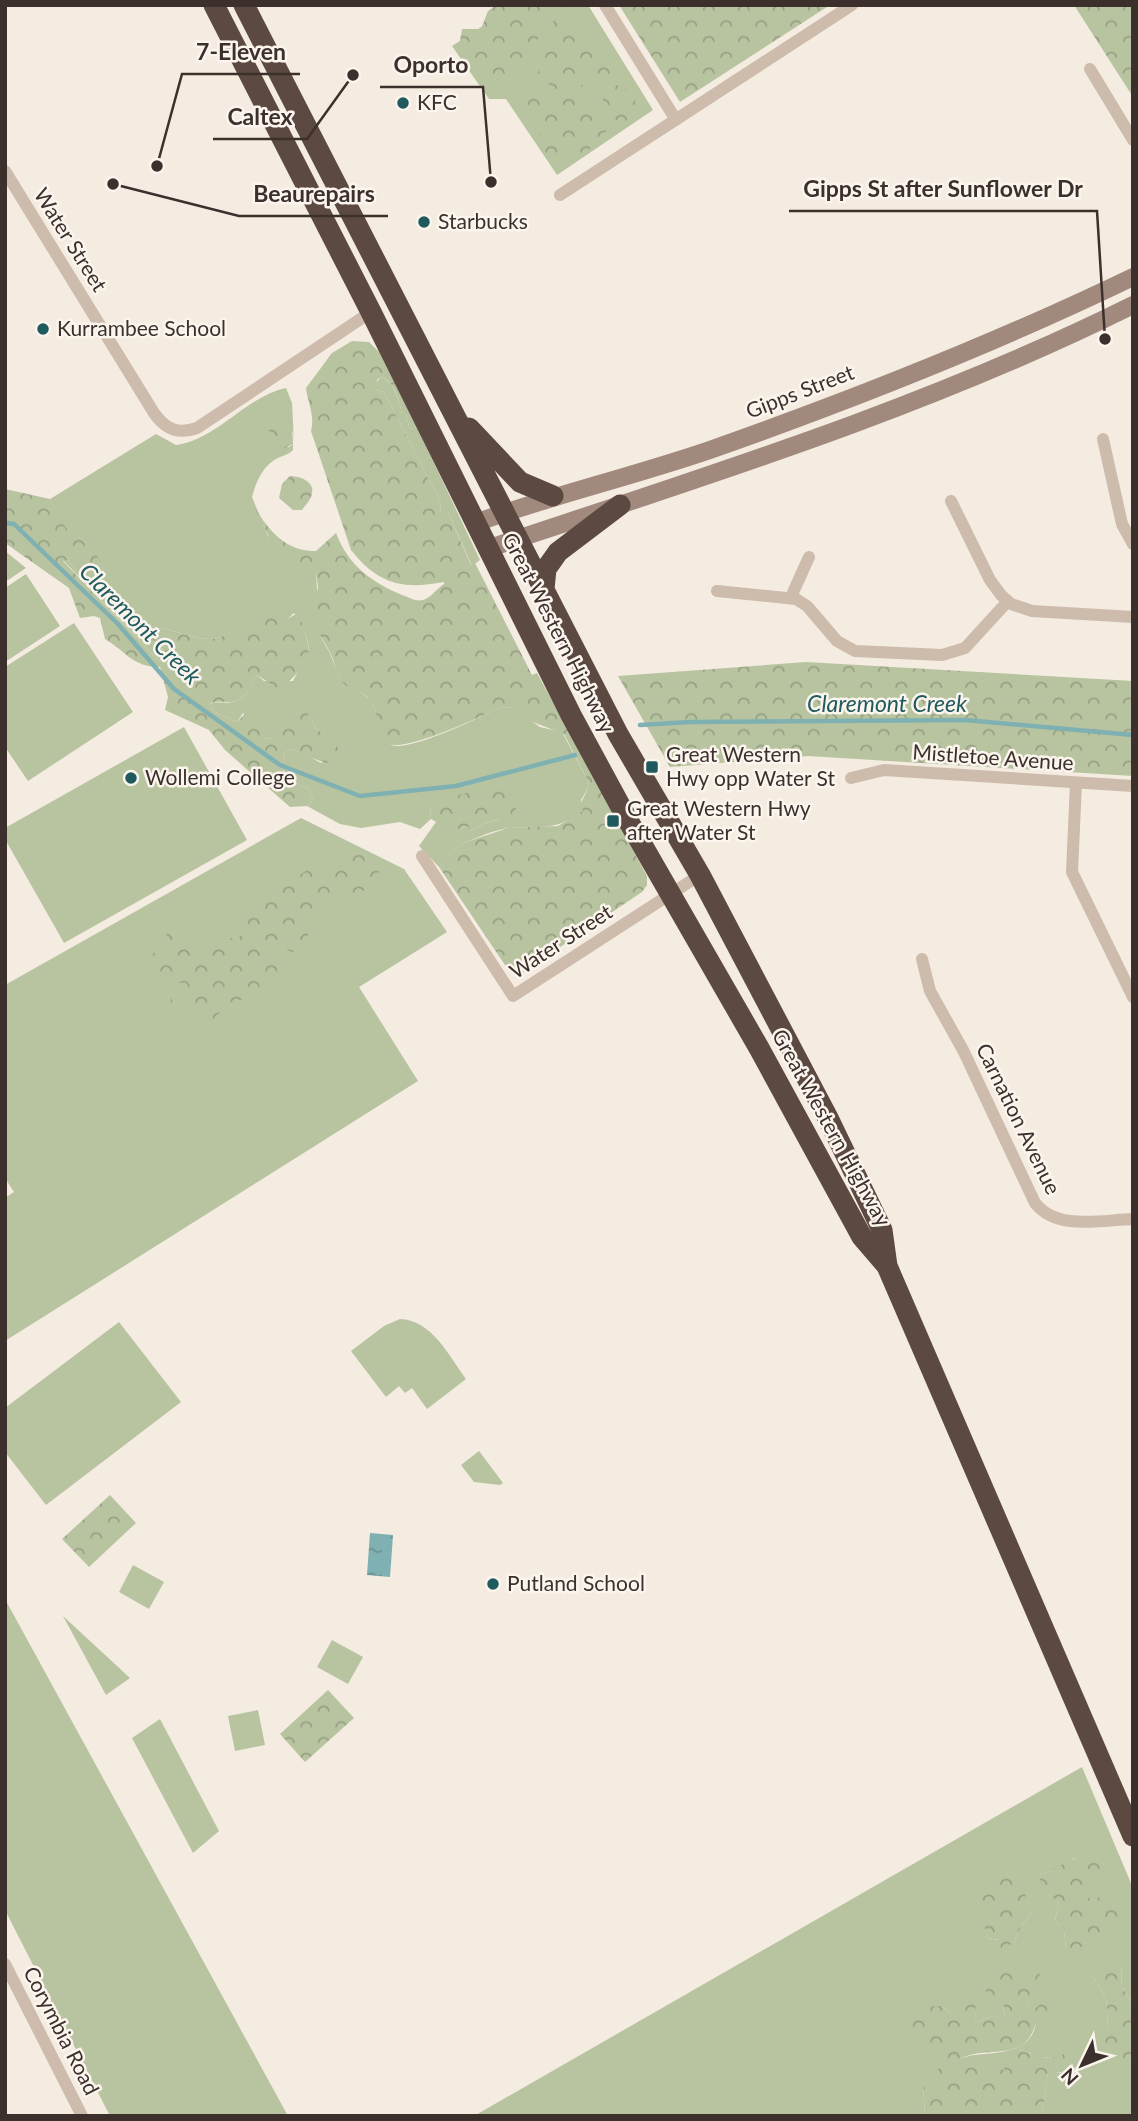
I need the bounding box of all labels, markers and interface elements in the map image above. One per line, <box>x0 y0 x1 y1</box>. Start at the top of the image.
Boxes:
callout: 7-Eleven <box>182 30 300 74</box>
text: 7-Eleven <box>196 37 286 65</box>
callout: Oporto <box>380 43 483 87</box>
text: Oporto <box>394 50 468 78</box>
place label: KFC <box>417 89 457 114</box>
callout: Caltex <box>213 95 307 139</box>
marker: KFC <box>395 95 411 111</box>
text: Caltex <box>227 102 293 130</box>
callout: Gipps St after Sunflower Dr <box>789 167 1097 211</box>
callout: Beaurepairs <box>239 172 388 216</box>
text: Gipps St after Sunflower Dr <box>803 174 1083 202</box>
text: Beaurepairs <box>253 179 375 207</box>
street label: Water Street <box>30 183 113 296</box>
place label: Starbucks <box>438 208 528 233</box>
marker: Starbucks <box>416 214 432 230</box>
place label: Kurrambee School <box>57 315 226 340</box>
marker: Kurrambee School <box>35 321 51 337</box>
street label: Gipps Street <box>742 358 857 423</box>
street label: Great Western Highway <box>498 528 621 737</box>
water label: Claremont Creek <box>74 557 208 690</box>
water label: Claremont Creek <box>807 689 968 717</box>
street label: Mistletoe Avenue <box>912 738 1075 775</box>
place label: Great Western Hwy opp Water St <box>666 741 835 790</box>
marker: Great Western Hwy opp Water St <box>644 759 660 775</box>
place label: Wollemi College <box>145 764 295 789</box>
marker: Wollemi College <box>123 770 139 786</box>
place label: Great Western Hwy after Water St <box>627 795 811 844</box>
marker: Great Western Hwy after Water St <box>605 813 621 829</box>
street label: Water Street <box>504 898 617 983</box>
street label: Great Western Highway <box>768 1024 897 1230</box>
street label: Carnation Avenue <box>972 1039 1067 1198</box>
place label: Putland School <box>507 1570 645 1595</box>
marker: Putland School <box>485 1576 501 1592</box>
street label: Corymbia Road <box>19 1962 105 2099</box>
north arrow <box>1047 2030 1117 2100</box>
text: N <box>1056 2064 1083 2090</box>

